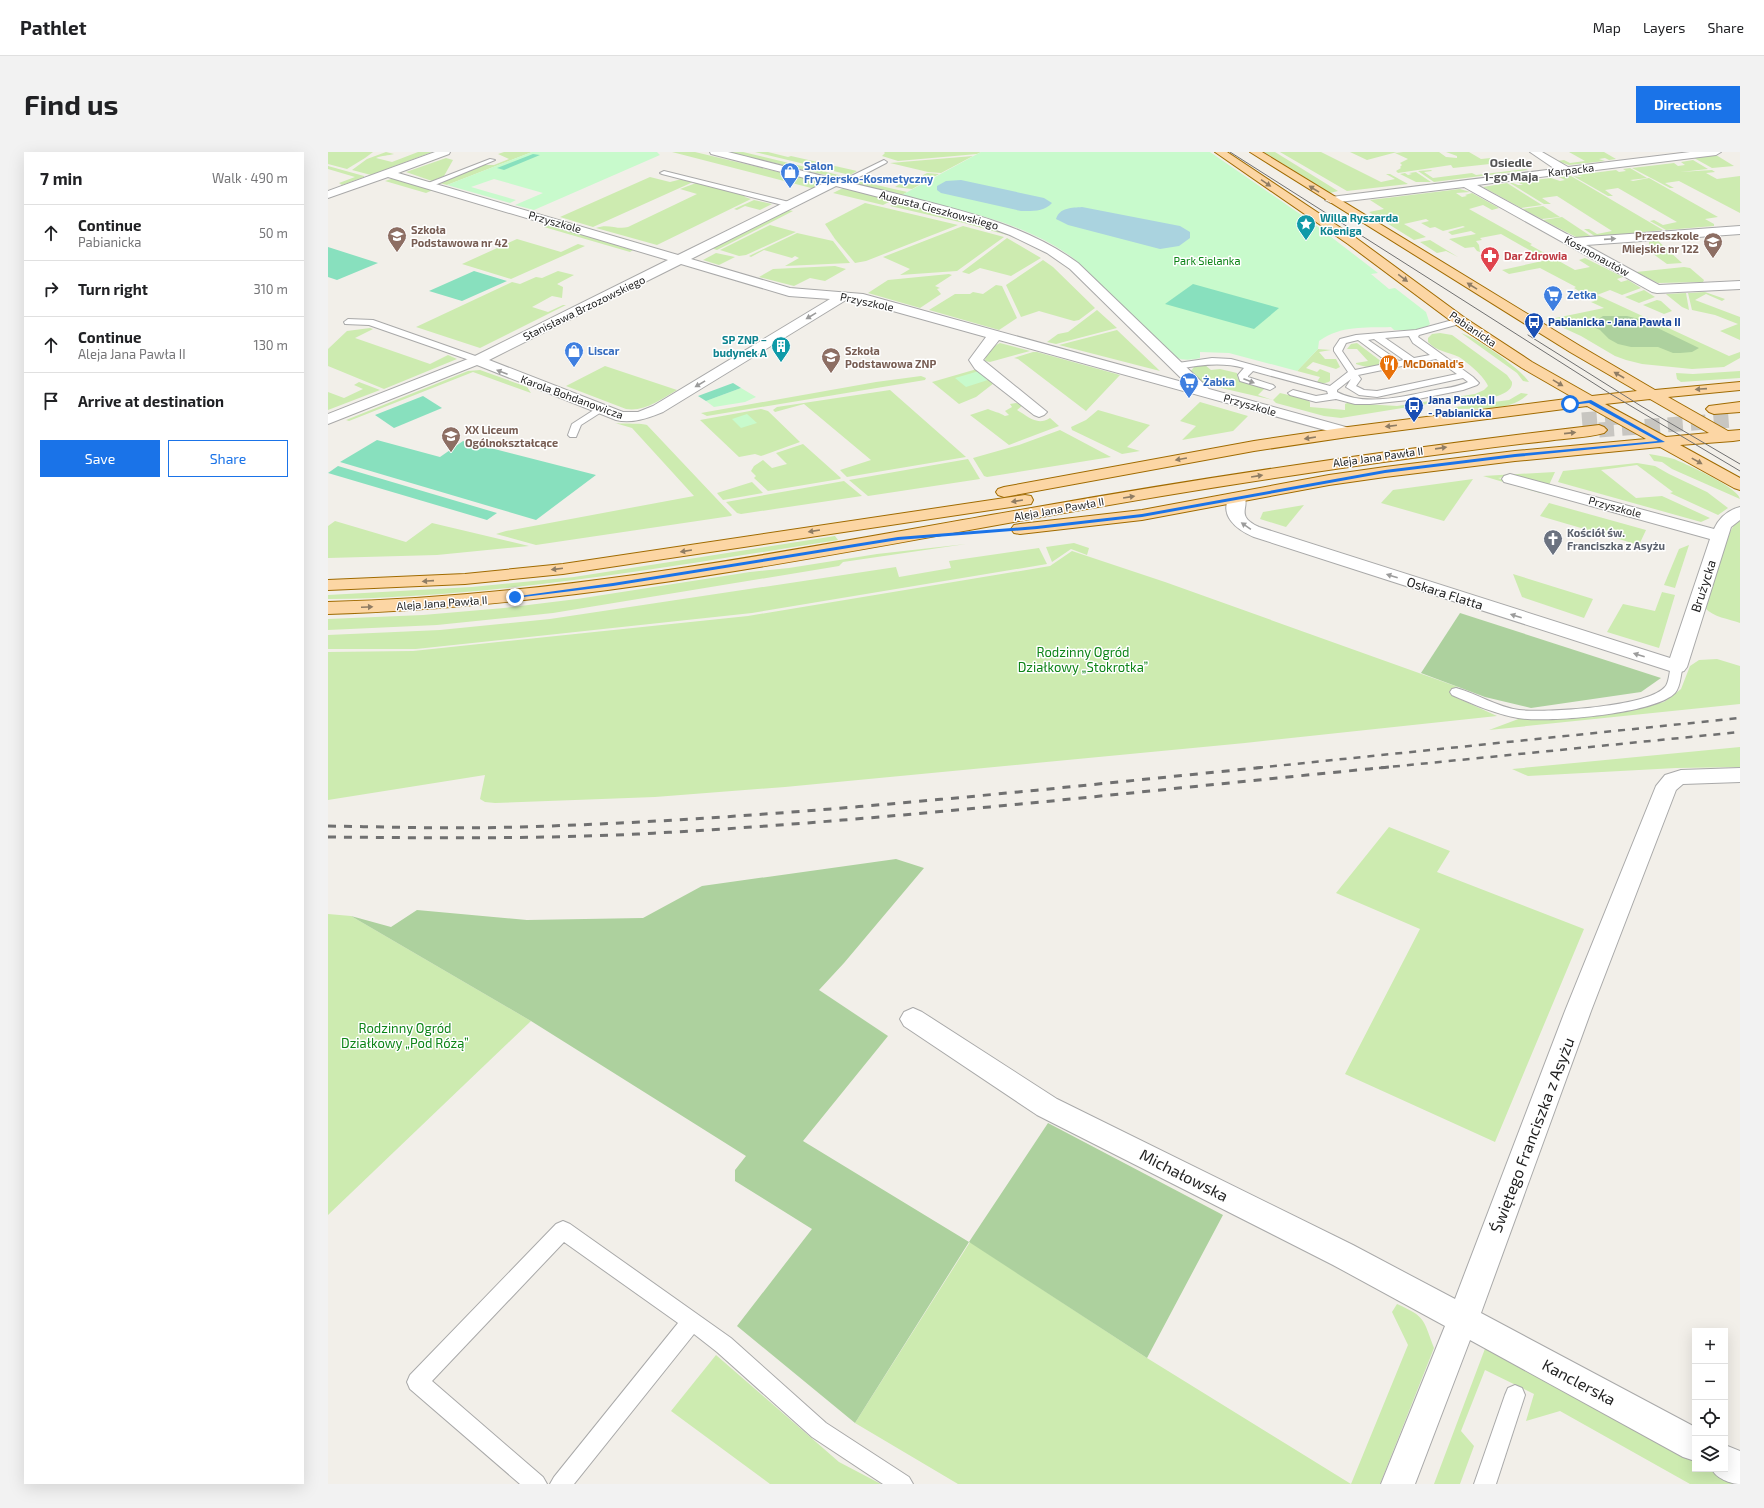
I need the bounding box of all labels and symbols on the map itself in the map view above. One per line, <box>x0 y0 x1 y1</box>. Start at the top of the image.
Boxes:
district label: Osiedle 1-go Maja <box>1484 155 1539 184</box>
place label: Salon Fryzjersko-Kosmetyczny <box>804 159 934 186</box>
street label: Karpacka <box>1547 160 1595 179</box>
shop icon: Salon Fryzjersko-Kosmetyczny <box>779 161 801 189</box>
one-way arrow <box>1261 179 1271 187</box>
one-way arrow <box>1308 185 1320 192</box>
street label: Augusta Cieszkowskiego <box>878 187 1000 232</box>
street label: Przyszkole <box>527 208 583 235</box>
place label: Willa Ryszarda Köeniga <box>1320 211 1398 237</box>
place icon: Willa Ryszarda Köeniga <box>1295 213 1317 241</box>
place label: Szkoła Podstawowa nr 42 <box>411 223 508 249</box>
school or university icon: Szkoła Podstawowa nr 42 <box>386 225 408 253</box>
place label: Przedszkole Miejskie nr 122 <box>1622 229 1699 256</box>
school or university icon: Przedszkole Miejskie nr 122 <box>1702 231 1724 259</box>
street label: Kosmonautów <box>1562 232 1632 279</box>
one-way arrow <box>1604 236 1616 243</box>
pharmacy icon: Dar Zdrowia <box>1479 245 1501 273</box>
place label: Dar Zdrowia <box>1504 249 1567 262</box>
park label: Park Sielanka <box>1174 254 1240 267</box>
street label: Stanisława Brzozowskiego <box>521 272 647 343</box>
one-way arrow <box>1397 274 1408 283</box>
one-way arrow <box>1466 283 1478 290</box>
supermarket icon: Zetka <box>1542 284 1564 312</box>
place label: Zetka <box>1567 288 1597 301</box>
street label: Przyszkole <box>839 289 895 314</box>
street label: Pabianicka <box>1447 308 1499 349</box>
bus stop icon: Pabianicka - Jana Pawła II <box>1523 311 1545 339</box>
one-way arrow <box>805 313 817 320</box>
place label: Pabianicka - Jana Pawła II <box>1548 315 1681 328</box>
place label: SP ZNP – budynek A <box>713 333 768 360</box>
building icon: SP ZNP – budynek A <box>770 335 792 363</box>
shop icon: Liscar <box>563 340 585 368</box>
place label: Liscar <box>588 344 620 357</box>
place label: Szkoła Podstawowa ZNP <box>845 344 937 370</box>
school or university icon: Szkoła Podstawowa ZNP <box>820 346 842 374</box>
restaurant icon: McDonald's <box>1378 353 1400 381</box>
place label: McDonald's <box>1403 357 1464 370</box>
one-way arrow <box>496 368 508 374</box>
supermarket icon: Żabka <box>1178 371 1200 399</box>
one-way arrow <box>1613 371 1624 378</box>
street label: Karola Bohdanowicza <box>519 372 625 421</box>
place label: Żabka <box>1203 375 1235 388</box>
one-way arrow <box>1243 378 1255 384</box>
one-way arrow <box>695 380 705 388</box>
one-way arrow <box>1552 380 1564 387</box>
one-way arrow <box>1695 386 1707 393</box>
street label: Przyszkole <box>1222 391 1278 418</box>
place label: Jana Pawła II - Pabianicka <box>1428 393 1495 419</box>
bus stop icon: Jana Pawła II - Pabianicka <box>1403 395 1425 423</box>
route start <box>1561 395 1579 413</box>
place label: XX Liceum Ogólnokształcące <box>465 423 558 449</box>
one-way arrow <box>1385 423 1398 429</box>
school or university icon: XX Liceum Ogólnokształcące <box>440 425 462 453</box>
one-way arrow <box>1564 430 1576 437</box>
one-way arrow <box>1304 435 1316 441</box>
street label: Aleja Jana Pawła II <box>1332 444 1424 470</box>
one-way arrow <box>1435 445 1447 451</box>
one-way arrow <box>1175 456 1188 462</box>
one-way arrow <box>1691 457 1703 464</box>
one-way arrow <box>1251 473 1263 479</box>
street label: Przyszkole <box>1587 493 1643 520</box>
street label: Aleja Jana Pawła II <box>1013 494 1105 524</box>
one-way arrow <box>1123 494 1135 500</box>
one-way arrow <box>1011 498 1023 504</box>
one-way arrow <box>1241 522 1252 530</box>
place label: Kościół św. Franciszka z Asyżu <box>1567 526 1665 553</box>
one-way arrow <box>808 528 820 534</box>
church icon: Kościół św. Franciszka z Asyżu <box>1542 528 1564 556</box>
one-way arrow <box>680 548 692 554</box>
street label: Brużycka <box>1687 558 1719 614</box>
one-way arrow <box>551 566 563 573</box>
one-way arrow <box>1385 573 1397 579</box>
street label: Oskara Flatta <box>1405 573 1485 613</box>
one-way arrow <box>422 578 434 585</box>
route end <box>506 588 524 606</box>
street label: Aleja Jana Pawła II <box>396 593 488 613</box>
one-way arrow <box>361 604 373 611</box>
one-way arrow <box>1509 612 1521 618</box>
park label: Rodzinny Ogród Działkowy „Stokrotka” <box>1018 644 1148 675</box>
one-way arrow <box>1633 652 1645 658</box>
park label: Rodzinny Ogród Działkowy „Pod Różą” <box>341 1020 469 1051</box>
street label: Świętego Franciszka z Asyżu <box>1486 1035 1578 1235</box>
street label: Michałowska <box>1137 1144 1232 1205</box>
street label: Kanclerska <box>1539 1354 1619 1409</box>

